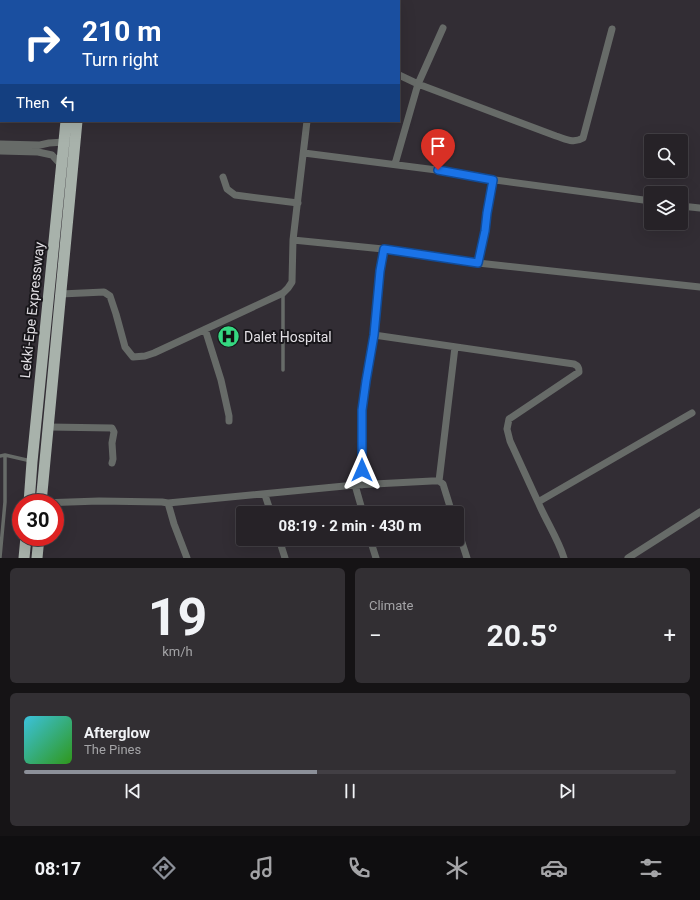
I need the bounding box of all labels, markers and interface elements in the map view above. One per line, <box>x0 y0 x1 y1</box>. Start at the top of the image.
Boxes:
text: 210 m <box>82 15 161 48</box>
icon: right <box>16 16 68 68</box>
text: Turn right <box>82 49 159 70</box>
icon: left <box>57 92 79 114</box>
text: Then <box>16 94 49 112</box>
pin <box>421 129 455 170</box>
map controls <box>644 134 688 230</box>
button: search <box>644 134 688 178</box>
icon: arrive <box>427 135 449 157</box>
button: layers <box>644 186 688 230</box>
street label: Lekki-Epe Expressway <box>17 241 47 379</box>
hospital icon: Dalet Hospital <box>215 324 241 350</box>
place label: Dalet Hospital <box>244 329 332 345</box>
position arrow <box>341 449 383 491</box>
speed limit sign: 30 <box>12 494 64 546</box>
text: 08:19 · 2 min · 430 m <box>279 517 421 535</box>
text: 19 <box>148 587 207 648</box>
text: Climate <box>369 598 413 613</box>
text: 20.5° <box>487 618 559 653</box>
text: − <box>369 623 382 648</box>
text: + <box>664 623 676 648</box>
text: km/h <box>162 644 193 659</box>
text: Afterglow <box>84 724 150 742</box>
text: The Pines <box>84 742 141 757</box>
icon: previous <box>122 780 144 802</box>
icon: pause <box>339 780 361 802</box>
icon: next <box>556 780 578 802</box>
icon: directions <box>150 854 178 882</box>
icon: music <box>248 854 276 882</box>
icon: phone <box>345 854 373 882</box>
icon: climate <box>443 854 471 882</box>
icon: car <box>540 854 568 882</box>
icon: filters <box>637 854 665 882</box>
text: 08:17 <box>35 858 81 879</box>

